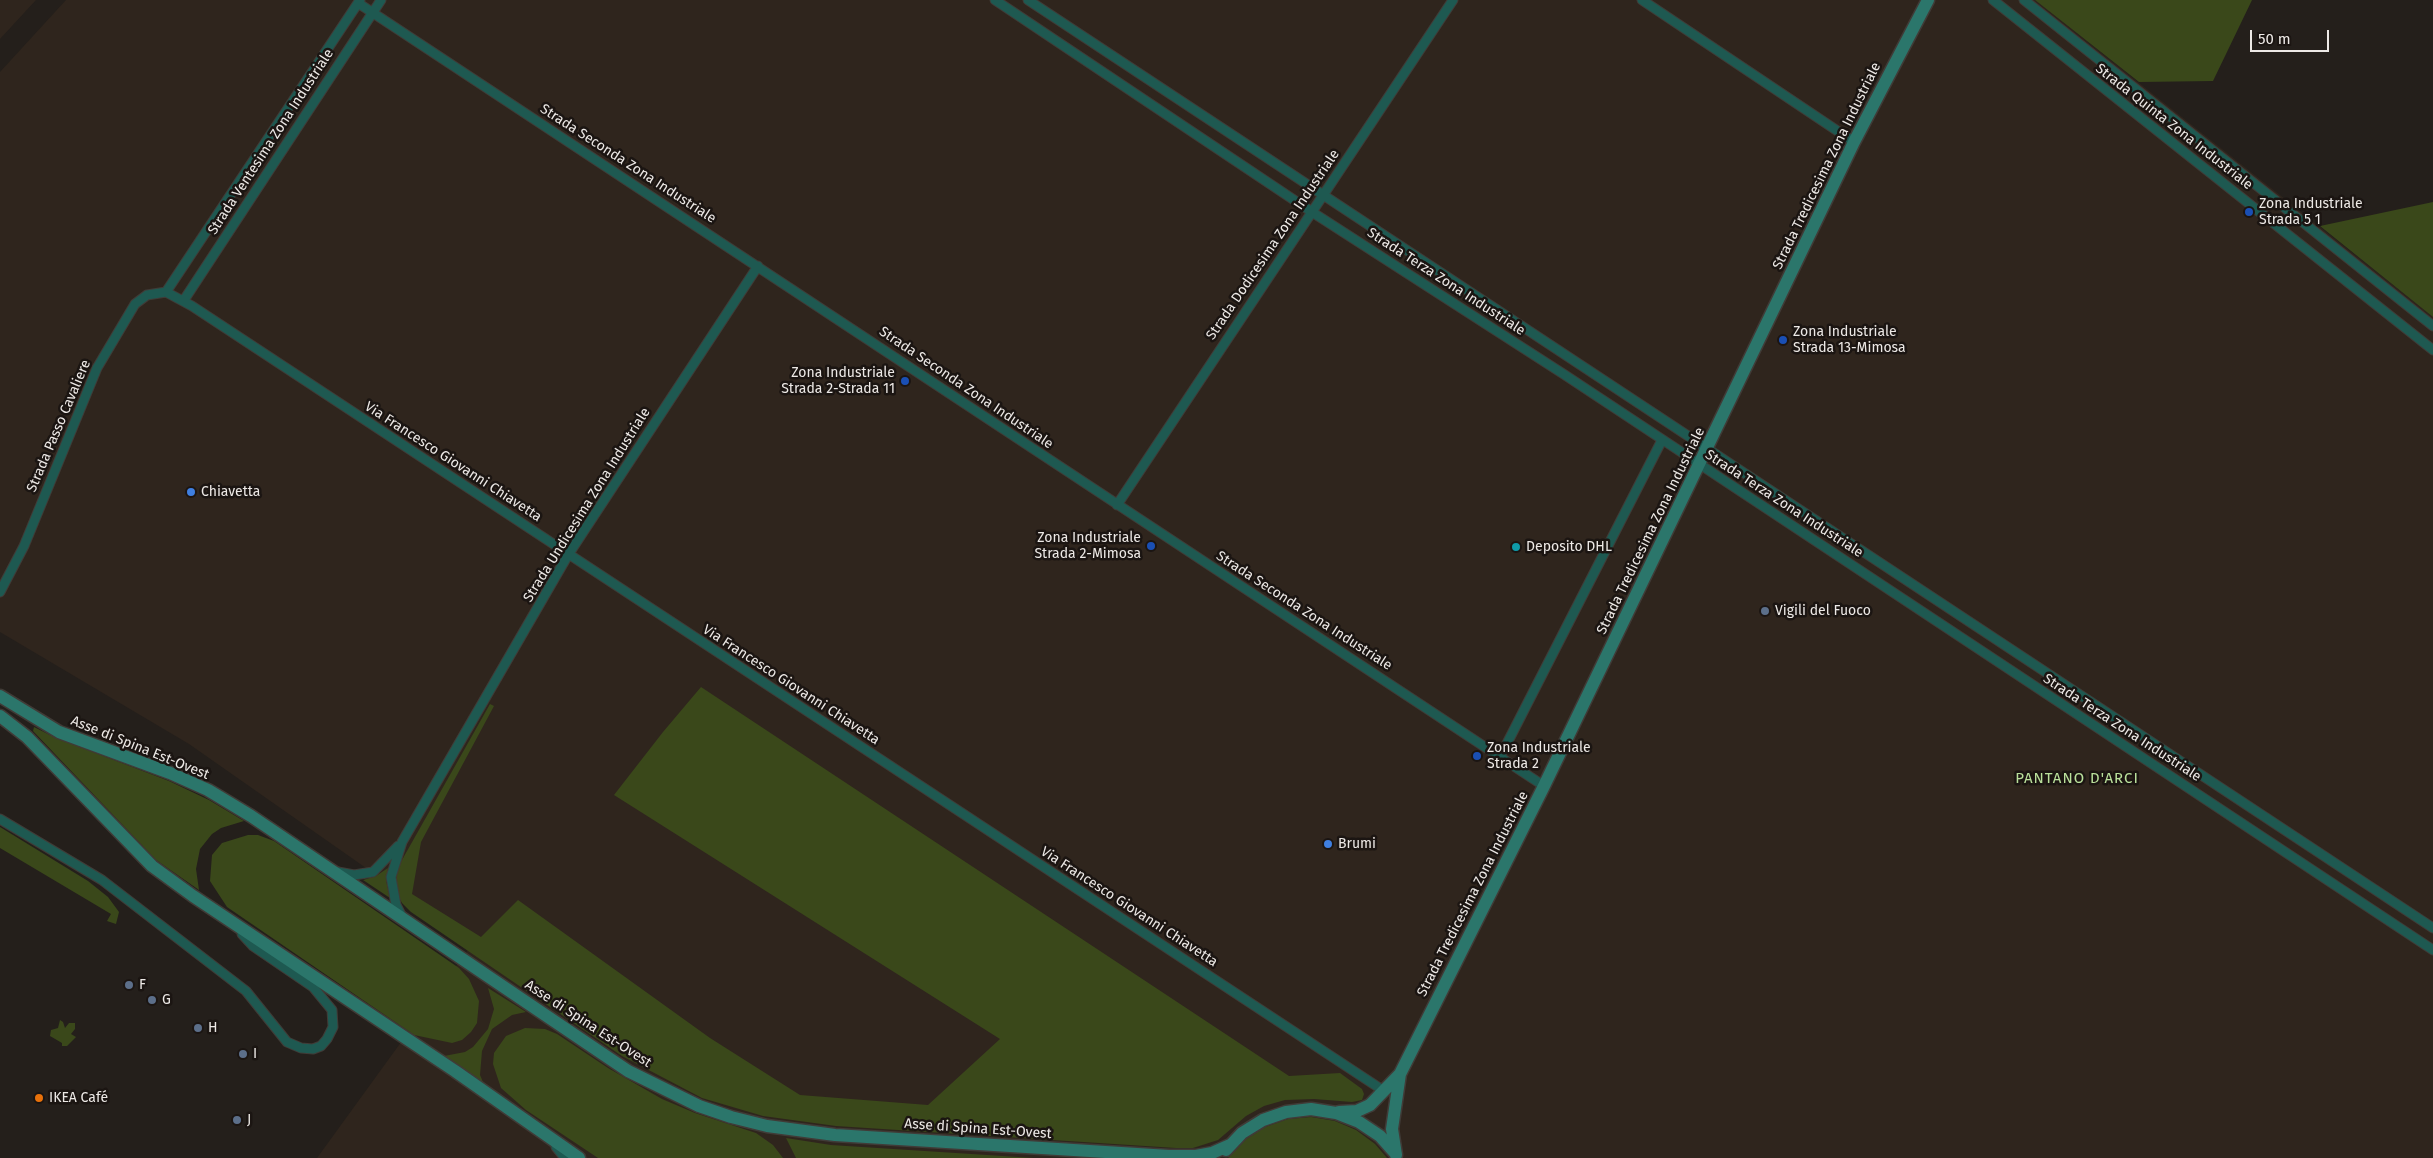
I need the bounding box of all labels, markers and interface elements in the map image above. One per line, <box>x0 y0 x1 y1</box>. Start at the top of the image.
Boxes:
scale bar <box>2253 20 2332 52</box>
text: 50 m <box>2258 30 2291 48</box>
street label: Strada Ventesima Zona Industriale <box>205 46 337 238</box>
street label: Strada Tredicesima Zona Industriale <box>1769 60 1885 272</box>
street label: Strada Quinta Zona Industriale <box>2092 60 2256 194</box>
street label: Strada Seconda Zona Industriale <box>537 101 719 227</box>
street label: Strada Dodicesima Zona Industriale <box>1203 147 1343 343</box>
place label: Zona Industriale Strada 5 1 <box>2259 196 2363 228</box>
marker: Zona Industriale Strada 5 1 <box>2243 206 2255 218</box>
street label: Strada Terza Zona Industriale <box>1364 225 1528 339</box>
street label: Strada Seconda Zona Industriale <box>876 323 1056 453</box>
place label: Zona Industriale Strada 13-Mimosa <box>1793 324 1906 357</box>
marker: Zona Industriale Strada 13-Mimosa <box>1777 334 1789 346</box>
street label: Strada Passo Cavaliere <box>24 357 94 495</box>
place label: Zona Industriale Strada 2-Strada 11 <box>781 365 895 398</box>
marker: Zona Industriale Strada 2-Strada 11 <box>899 375 911 387</box>
street label: Via Francesco Giovanni Chiavetta <box>361 398 545 526</box>
street label: Strada Undicesima Zona Industriale <box>520 405 654 605</box>
street label: Strada Tredicesima Zona Industriale <box>1593 425 1709 637</box>
street label: Strada Terza Zona Industriale <box>1702 447 1866 561</box>
place label: Chiavetta <box>201 484 260 500</box>
marker: Chiavetta <box>185 486 197 498</box>
place label: Zona Industriale Strada 2-Mimosa <box>1034 530 1141 562</box>
place label: Deposito DHL <box>1526 539 1612 555</box>
marker: Zona Industriale Strada 2-Mimosa <box>1145 540 1157 552</box>
marker: Deposito DHL <box>1510 541 1522 553</box>
street label: Strada Seconda Zona Industriale <box>1213 548 1395 674</box>
place label: Vigili del Fuoco <box>1775 603 1871 619</box>
marker: Vigili del Fuoco <box>1759 605 1771 617</box>
street label: Via Francesco Giovanni Chiavetta <box>699 621 883 749</box>
street label: Strada Terza Zona Industriale <box>2040 671 2204 785</box>
street label: Asse di Spina Est-Ovest <box>68 713 212 783</box>
place label: Zona Industriale Strada 2 <box>1487 740 1591 772</box>
marker: Zona Industriale Strada 2 <box>1471 750 1483 762</box>
district label: PANTANO D'ARCI <box>2013 770 2141 788</box>
street label: Strada Tredicesima Zona Industriale <box>1414 789 1532 999</box>
place label: Brumi <box>1338 836 1376 852</box>
marker: Brumi <box>1322 838 1334 850</box>
street label: Via Francesco Giovanni Chiavetta <box>1037 843 1221 971</box>
place label: F <box>139 977 146 993</box>
street label: Asse di Spina Est-Ovest <box>522 977 654 1071</box>
marker: F <box>123 979 135 991</box>
place label: G <box>162 992 171 1008</box>
marker: G <box>146 994 158 1006</box>
place label: H <box>208 1020 218 1036</box>
marker: H <box>192 1022 204 1034</box>
place label: I <box>253 1046 257 1062</box>
marker: I <box>237 1048 249 1060</box>
place label: IKEA Café <box>49 1090 108 1106</box>
marker: IKEA Café <box>33 1092 45 1104</box>
place label: J <box>247 1112 251 1128</box>
marker: J <box>231 1114 243 1126</box>
street label: Asse di Spina Est-Ovest <box>904 1115 1052 1143</box>

